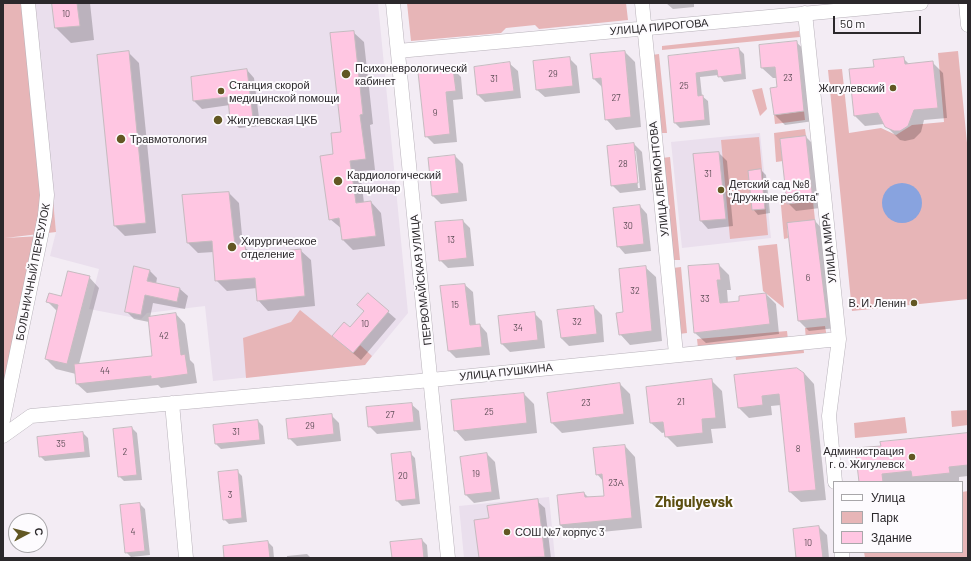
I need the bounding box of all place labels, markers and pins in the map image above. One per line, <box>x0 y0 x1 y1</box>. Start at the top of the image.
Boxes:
place label: Психоневрологическй кабинет <box>355 61 467 87</box>
marker: Психоневрологическй кабинет <box>340 68 352 80</box>
place label: Станция скорой медицинской помощи <box>229 78 339 104</box>
place label: Жигулевский <box>819 81 885 95</box>
marker: Жигулевский <box>888 83 898 93</box>
marker: Станция скорой медицинской помощи <box>216 86 226 96</box>
place label: Жигулевская ЦКБ <box>227 113 317 127</box>
marker: Жигулевская ЦКБ <box>212 114 224 126</box>
place label: Травмотология <box>130 132 207 146</box>
marker: Травмотология <box>115 133 127 145</box>
place label: Кардиологический стационар <box>347 168 441 194</box>
marker: Кардиологический стационар <box>332 175 344 187</box>
place label: Детский сад №8 "Дружные ребята" <box>729 177 819 203</box>
marker: Детский сад №8 "Дружные ребята" <box>716 185 726 195</box>
place label: Хирургическое отделение <box>241 234 317 260</box>
marker: Хирургическое отделение <box>226 241 238 253</box>
place label: В. И. Ленин <box>849 296 906 310</box>
marker: В. И. Ленин <box>909 298 919 308</box>
place label: Администрация г. о. Жигулевск <box>823 444 904 470</box>
marker: Администрация г. о. Жигулевск <box>907 452 917 462</box>
place label: СОШ №7 корпус 3 <box>515 525 605 539</box>
marker: СОШ №7 корпус 3 <box>502 527 512 537</box>

